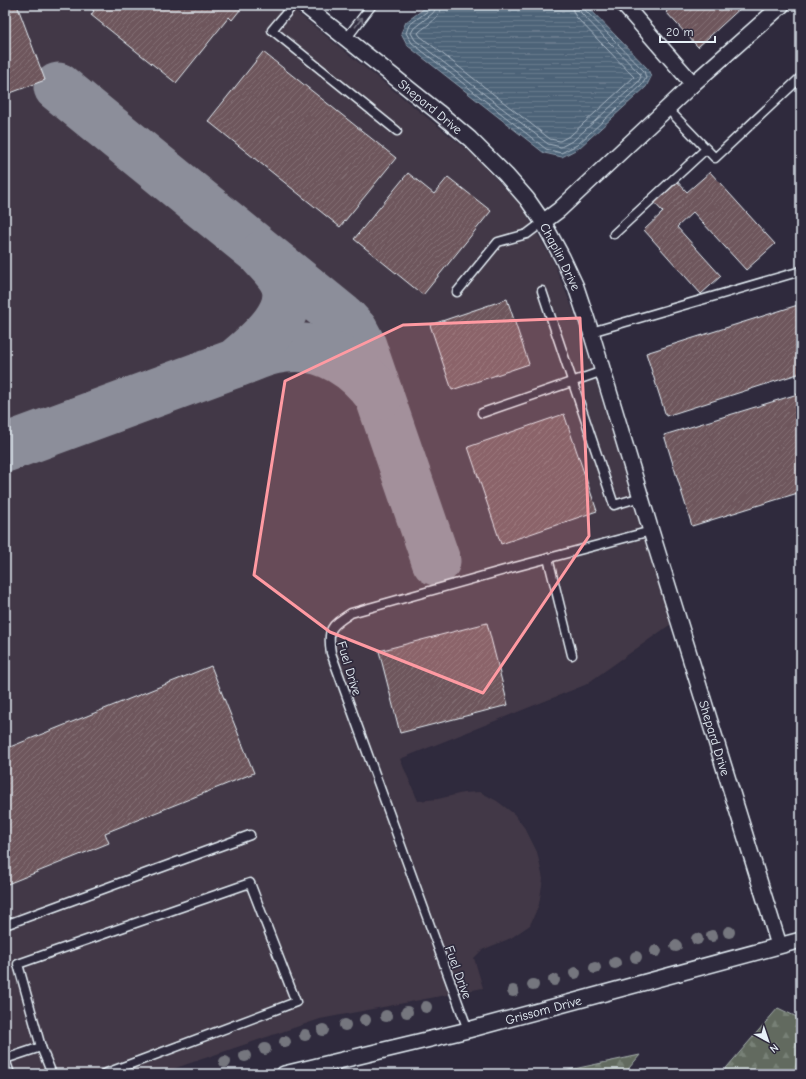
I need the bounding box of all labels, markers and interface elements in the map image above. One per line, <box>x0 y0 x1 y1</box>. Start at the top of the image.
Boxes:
one-way arrow <box>355 17 363 28</box>
scale bar <box>660 18 715 44</box>
text: 20 m <box>666 25 694 39</box>
street label: Shepard Drive <box>395 76 466 138</box>
street label: Chaplin Drive <box>537 220 584 293</box>
street label: Fuel Drive <box>334 639 365 697</box>
street label: Shepard Drive <box>696 698 733 778</box>
street label: Fuel Drive <box>442 943 475 1001</box>
street label: Grissom Drive <box>504 993 583 1028</box>
north arrow <box>748 1021 788 1061</box>
text: N <box>767 1041 781 1056</box>

